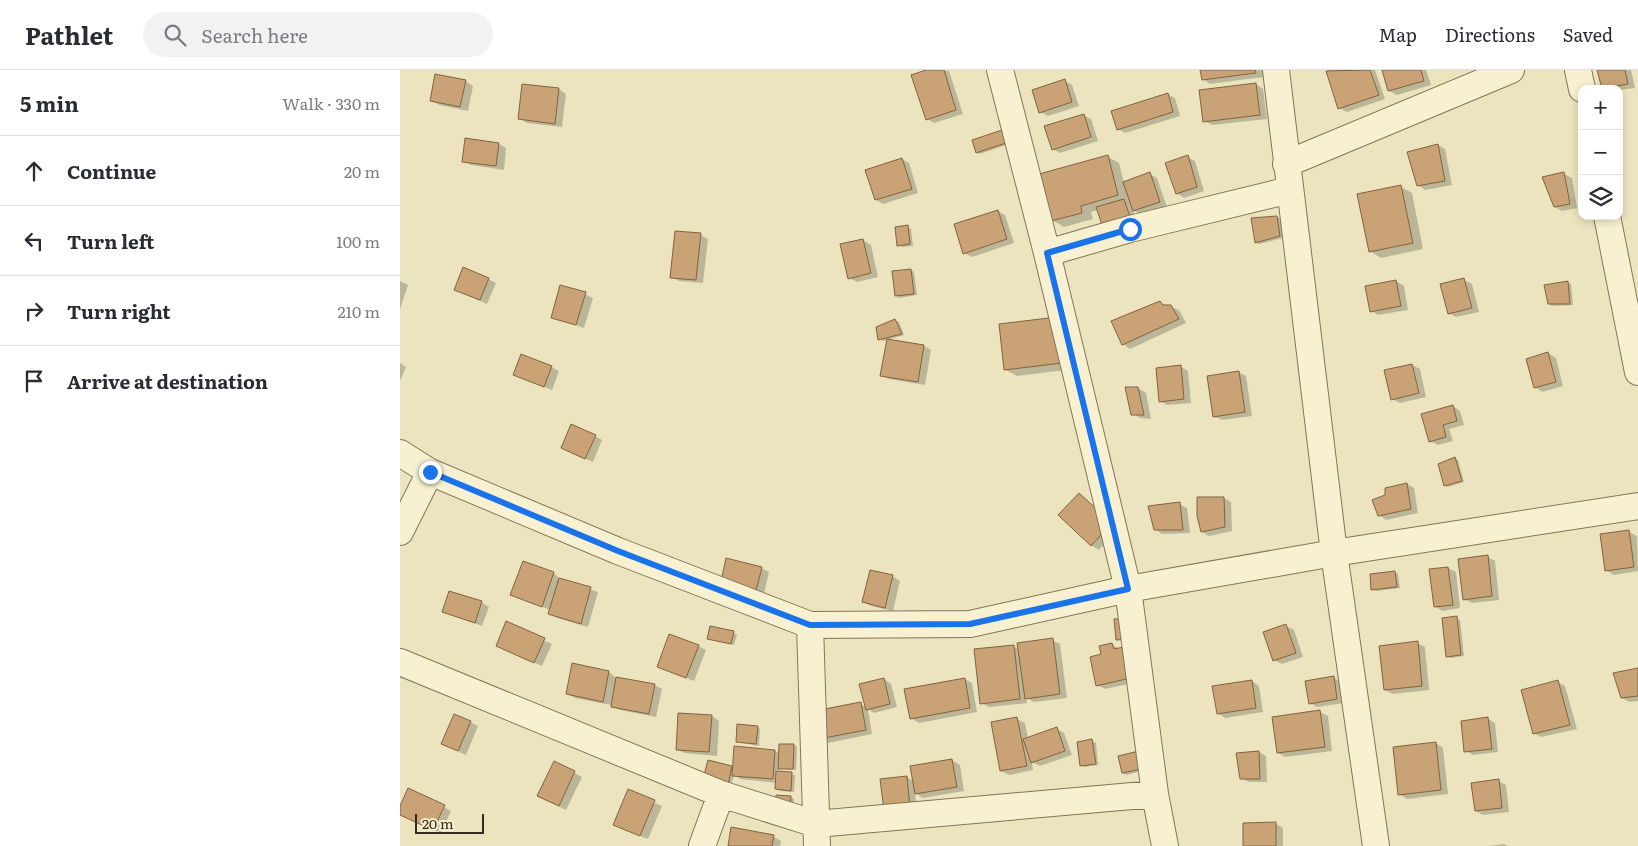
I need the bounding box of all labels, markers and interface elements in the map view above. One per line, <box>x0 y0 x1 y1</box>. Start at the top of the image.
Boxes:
search box <box>143 12 493 57</box>
text: Pathlet <box>25 17 113 52</box>
icon: search <box>161 21 189 49</box>
text: Search here <box>201 21 308 49</box>
text: Map <box>1379 21 1417 48</box>
text: Directions <box>1445 21 1535 48</box>
text: Saved <box>1563 21 1613 48</box>
map controls <box>1578 85 1623 220</box>
button: + <box>1578 85 1623 130</box>
text: 5 min <box>20 87 79 118</box>
text: Walk · 330 m <box>282 91 380 115</box>
button: − <box>1578 130 1623 175</box>
icon: ahead <box>20 157 48 185</box>
text: Continue <box>67 157 156 185</box>
text: 20 m <box>344 159 380 183</box>
button: layers <box>1578 175 1623 220</box>
route start <box>1119 218 1142 241</box>
icon: left <box>20 227 48 255</box>
text: Turn left <box>67 227 154 255</box>
text: 100 m <box>336 229 380 253</box>
icon: right <box>20 297 48 325</box>
text: Turn right <box>67 297 171 325</box>
text: 210 m <box>337 299 380 323</box>
icon: arrive <box>20 367 48 395</box>
text: Arrive at destination <box>67 367 268 395</box>
route end <box>419 461 442 484</box>
scale bar <box>415 811 484 834</box>
text: 20 m <box>422 813 454 833</box>

